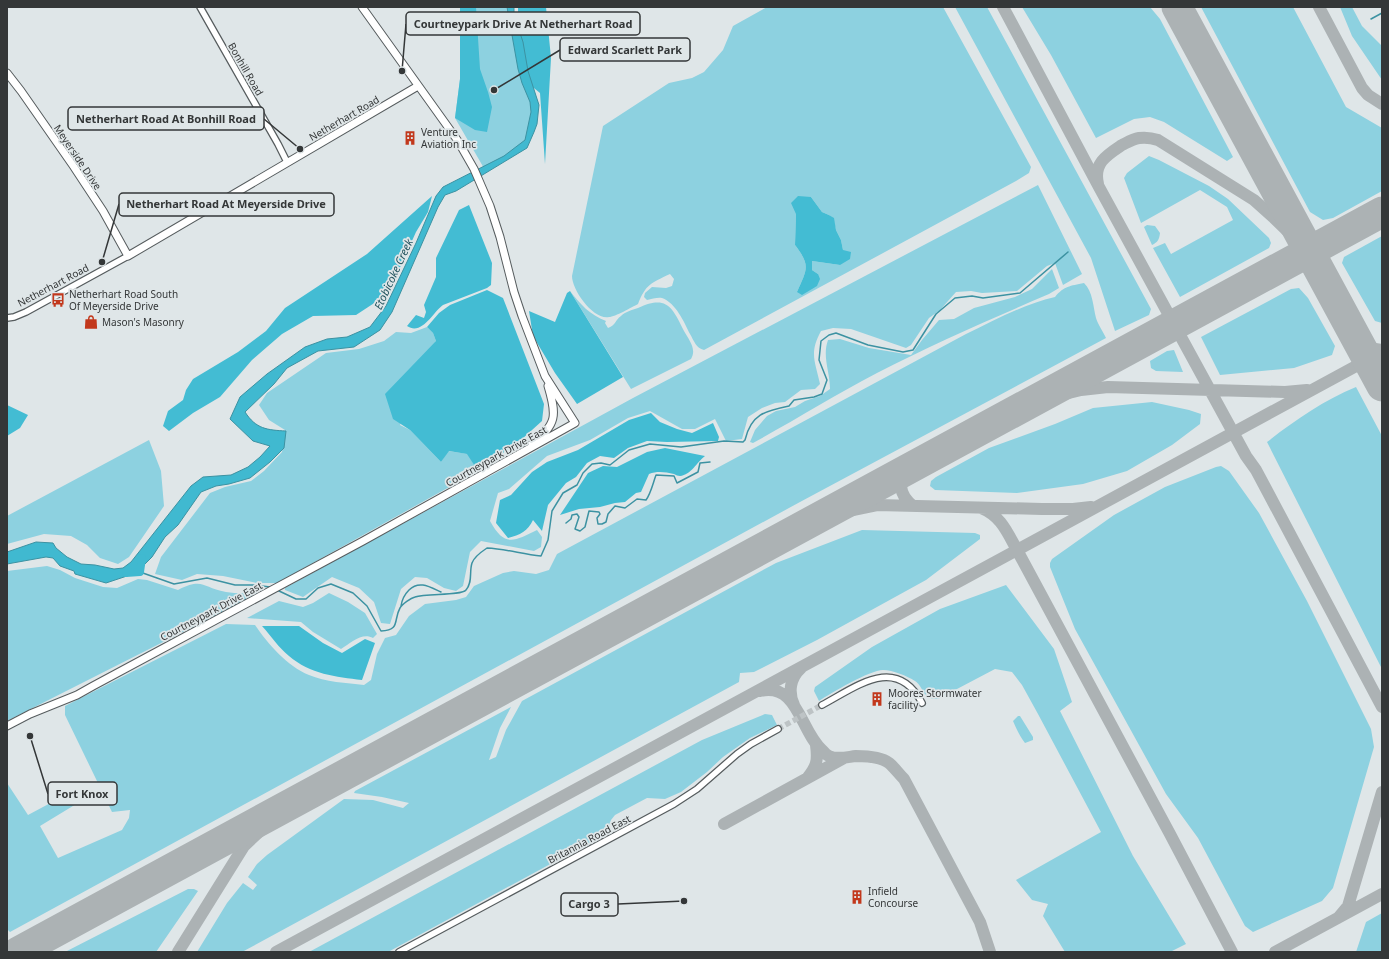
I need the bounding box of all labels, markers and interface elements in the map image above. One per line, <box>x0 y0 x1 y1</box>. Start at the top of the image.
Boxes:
callout: Courtneypark Drive At Netherhart Road <box>406 12 640 35</box>
text: Courtneypark Drive At Netherhart Road <box>414 16 632 31</box>
callout: Edward Scarlett Park <box>560 38 690 61</box>
street label: Bonhill Road <box>225 40 267 98</box>
text: Edward Scarlett Park <box>568 42 682 57</box>
street label: Netherhart Road <box>306 92 382 144</box>
callout: Netherhart Road At Bonhill Road <box>68 107 264 130</box>
text: Netherhart Road At Bonhill Road <box>76 111 256 126</box>
street label: Meyerside Drive <box>51 122 105 193</box>
place label: Venture Aviation Inc <box>421 125 476 151</box>
building icon: Venture Aviation Inc <box>402 130 418 146</box>
callout: Netherhart Road At Meyerside Drive <box>119 193 334 216</box>
text: Netherhart Road At Meyerside Drive <box>126 196 326 211</box>
water label: Etobicoke Creek <box>370 236 416 312</box>
street label: Netherhart Road <box>15 260 91 310</box>
place label: Netherhart Road South Of Meyerside Drive <box>69 287 178 313</box>
bus stop icon: Netherhart Road South Of Meyerside Drive <box>50 292 66 308</box>
shop icon: Mason's Masonry <box>83 314 99 330</box>
place label: Mason's Masonry <box>102 315 185 329</box>
street label: Courtneypark Drive East <box>443 422 549 490</box>
street label: Courtneypark Drive East <box>157 578 265 644</box>
place label: Moores Stormwater facility <box>888 686 982 712</box>
building icon: Moores Stormwater facility <box>869 691 885 707</box>
callout: Fort Knox <box>48 782 117 805</box>
text: Fort Knox <box>56 786 109 801</box>
street label: Britannia Road East <box>545 811 633 867</box>
place label: Infield Concourse <box>868 884 918 910</box>
building icon: Infield Concourse <box>849 889 865 905</box>
callout: Cargo 3 <box>561 893 618 916</box>
text: Cargo 3 <box>568 896 610 911</box>

